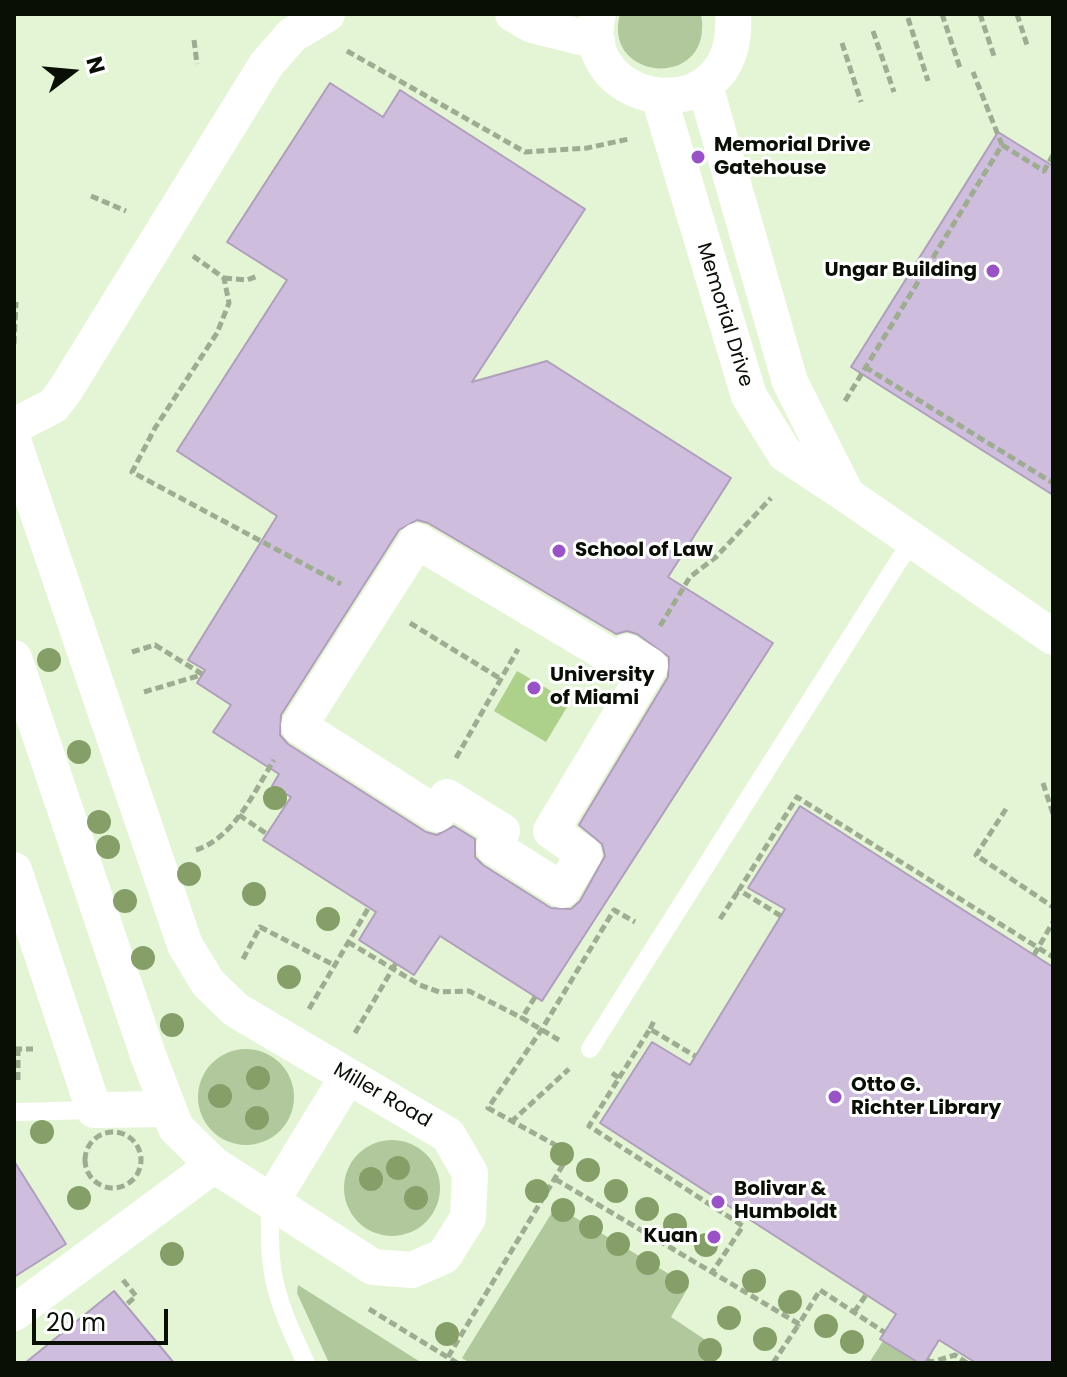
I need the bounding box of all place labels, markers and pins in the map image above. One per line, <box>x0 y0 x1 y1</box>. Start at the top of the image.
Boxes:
place label: Memorial Drive Gatehouse <box>714 134 871 181</box>
marker: Memorial Drive Gatehouse <box>689 148 707 166</box>
place label: Ungar Building <box>824 259 977 283</box>
marker: Ungar Building <box>984 262 1002 280</box>
place label: School of Law <box>575 539 713 563</box>
marker: School of Law <box>550 542 568 560</box>
place label: University of Miami <box>550 664 655 711</box>
marker: University of Miami <box>525 679 543 697</box>
place label: Otto G. Richter Library <box>851 1074 1001 1121</box>
marker: Otto G. Richter Library <box>826 1088 844 1106</box>
place label: Bolivar & Humboldt <box>734 1178 837 1225</box>
marker: Bolivar & Humboldt <box>709 1193 727 1211</box>
place label: Kuan <box>644 1225 698 1249</box>
marker: Kuan <box>705 1228 723 1246</box>

